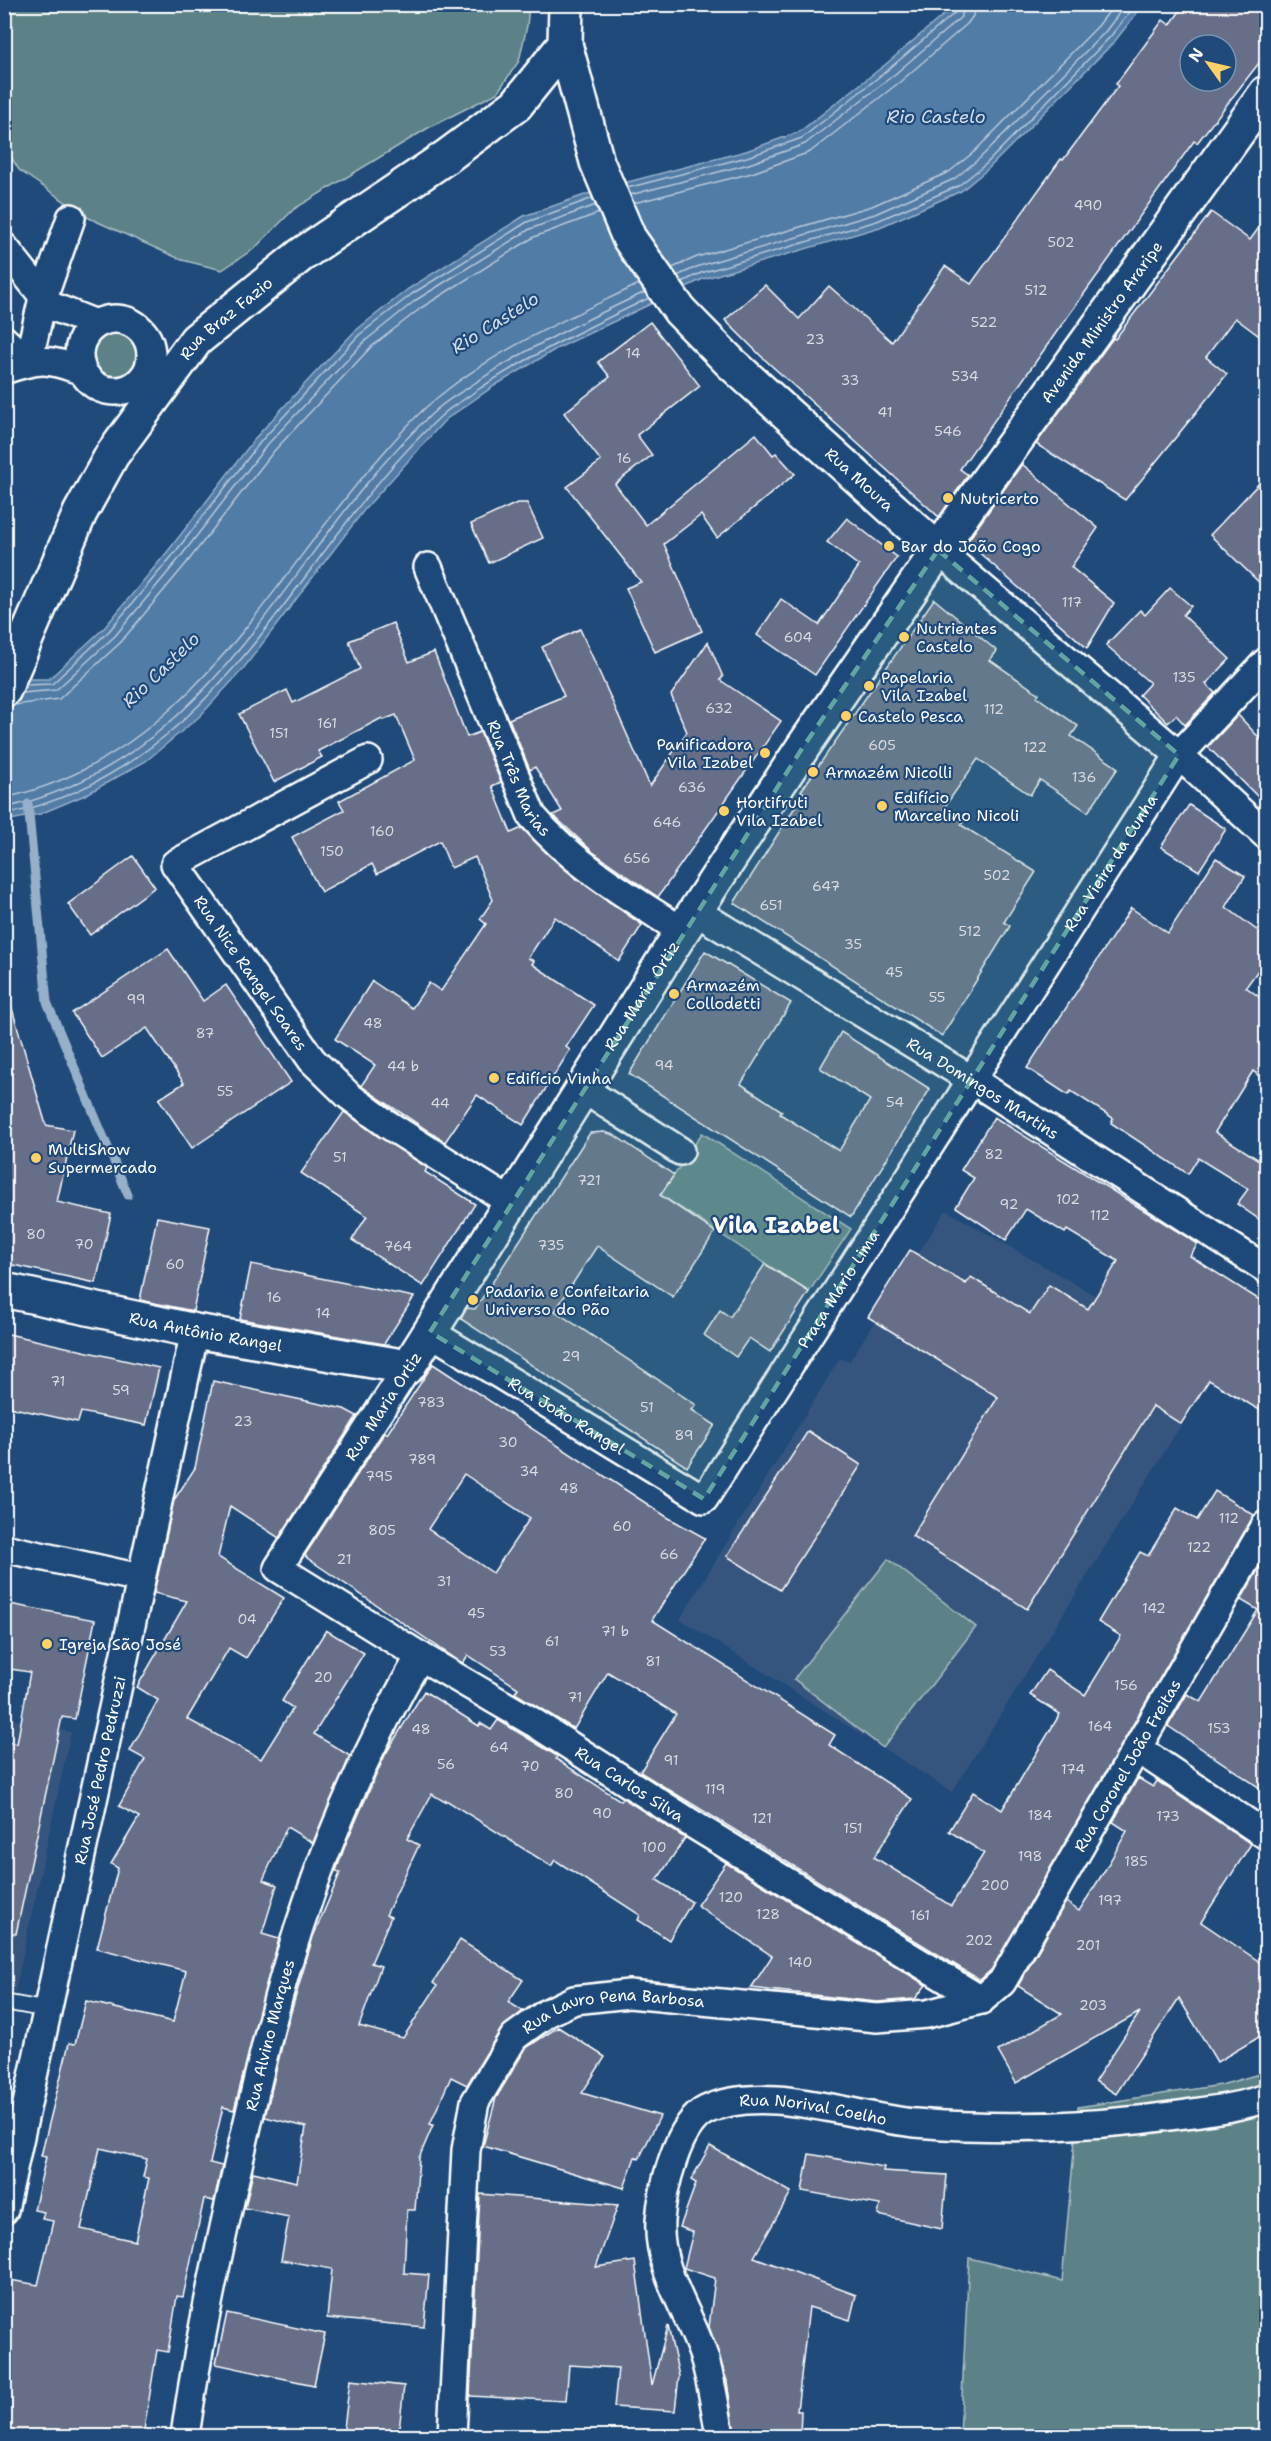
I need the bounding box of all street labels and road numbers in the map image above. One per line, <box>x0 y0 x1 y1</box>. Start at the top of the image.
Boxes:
street label: Avenida Ministro Araripe <box>1036 237 1167 407</box>
street label: Rua Braz Fazio <box>175 272 277 364</box>
street label: Rua Moura <box>820 443 898 516</box>
street label: Rua Três Marias <box>482 717 555 841</box>
street label: Rua Vieira da Cunha <box>1059 790 1162 935</box>
street label: Rua Nice Rangel Soares <box>189 891 312 1055</box>
street label: Rua Maria Ortiz <box>599 937 684 1055</box>
street label: Rua Domingos Martins <box>903 1033 1063 1144</box>
street label: Praça Mário Lima <box>793 1226 884 1352</box>
street label: Rua Antônio Rangel <box>127 1307 284 1357</box>
street label: Rua Maria Ortiz <box>340 1348 426 1465</box>
street label: Rua João Rangel <box>504 1372 629 1459</box>
street label: Rua José Pedro Pedruzzi <box>69 1674 131 1866</box>
street label: Rua Coronel João Freitas <box>1069 1675 1186 1856</box>
street label: Rua Carlos Silva <box>571 1742 688 1827</box>
street label: Rua Alvino Marques <box>241 1957 300 2113</box>
street label: Rua Lauro Pena Barbosa <box>518 1984 706 2039</box>
street label: Rua Norival Coelho <box>738 2089 889 2130</box>

